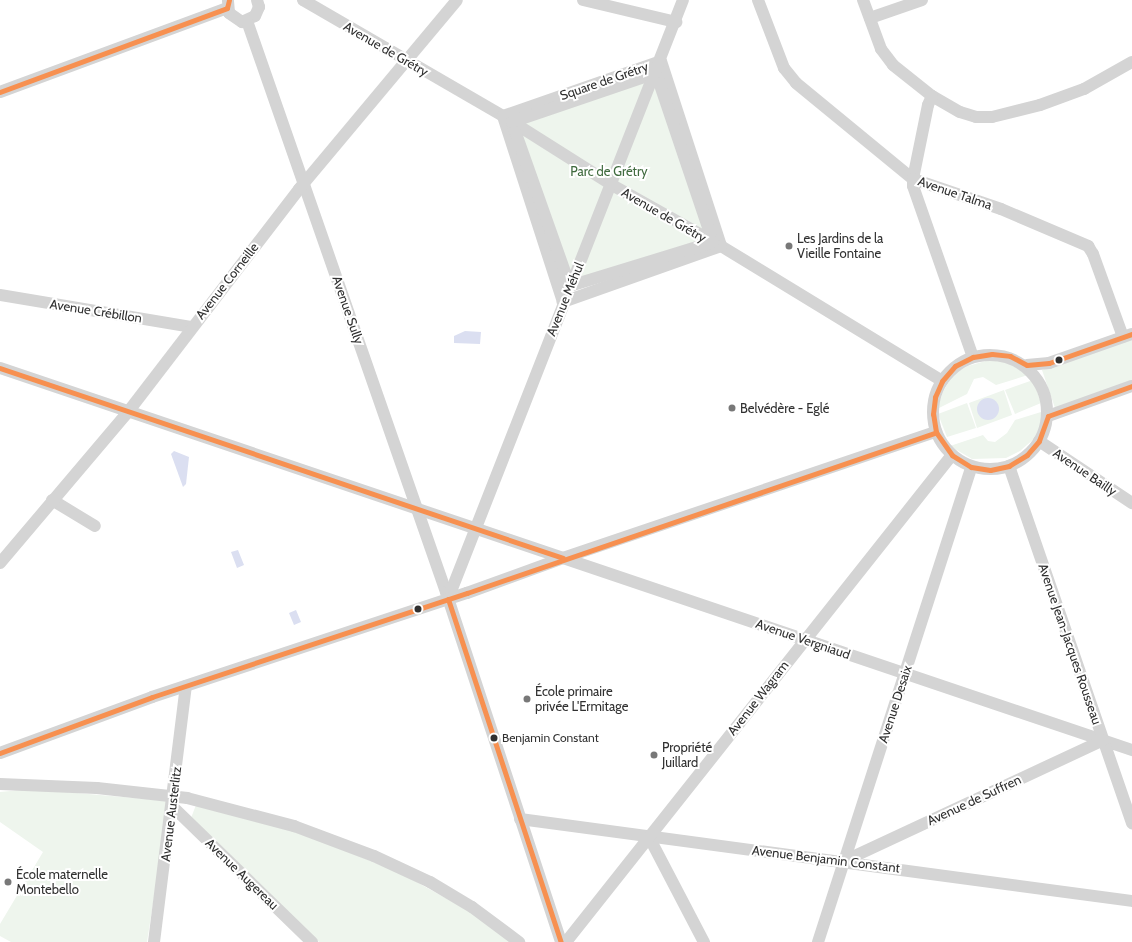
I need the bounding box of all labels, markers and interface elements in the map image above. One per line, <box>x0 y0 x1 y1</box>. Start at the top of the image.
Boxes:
street label: Avenue de Grétry <box>341 18 431 80</box>
street label: Square de Grétry <box>558 59 650 103</box>
park label: Parc de Grétry <box>570 163 648 179</box>
street label: Avenue Talma <box>916 173 994 213</box>
street label: Avenue de Grétry <box>619 184 709 246</box>
place label: Les Jardins de la Vieille Fontaine <box>797 231 883 262</box>
street label: Avenue Corneille <box>192 240 262 322</box>
marker: Les Jardins de la Vieille Fontaine <box>784 241 794 251</box>
street label: Avenue Méhul <box>543 260 587 338</box>
street label: Avenue Sully <box>329 274 367 346</box>
street label: Avenue Crébillon <box>49 296 143 326</box>
unlabelled marker <box>1054 355 1064 365</box>
place label: Belvédère - Eglé <box>740 400 829 416</box>
marker: Belvédère - Eglé <box>727 403 737 413</box>
street label: Avenue Bailly <box>1050 445 1120 499</box>
street label: Avenue Jean-Jacques Rousseau <box>1035 561 1105 727</box>
unlabelled marker <box>413 604 423 614</box>
street label: Avenue Vergniaud <box>754 616 852 662</box>
street label: Avenue Wagram <box>724 658 792 738</box>
street label: Avenue Desaix <box>875 663 915 745</box>
place label: École primaire privée L'Ermitage <box>535 684 628 715</box>
marker: École primaire privée L'Ermitage <box>522 694 532 704</box>
place label: Benjamin Constant <box>502 731 599 745</box>
marker: Benjamin Constant <box>489 733 499 743</box>
place label: Propriété Juillard <box>662 740 712 771</box>
marker: Propriété Juillard <box>649 750 659 760</box>
street label: Avenue Austerlitz <box>157 766 185 862</box>
street label: Avenue de Suffren <box>925 771 1023 829</box>
street label: Avenue Augereau <box>202 835 282 913</box>
street label: Avenue Benjamin Constant <box>751 842 901 876</box>
place label: École maternelle Montebello <box>16 867 108 898</box>
marker: École maternelle Montebello <box>3 877 13 887</box>

